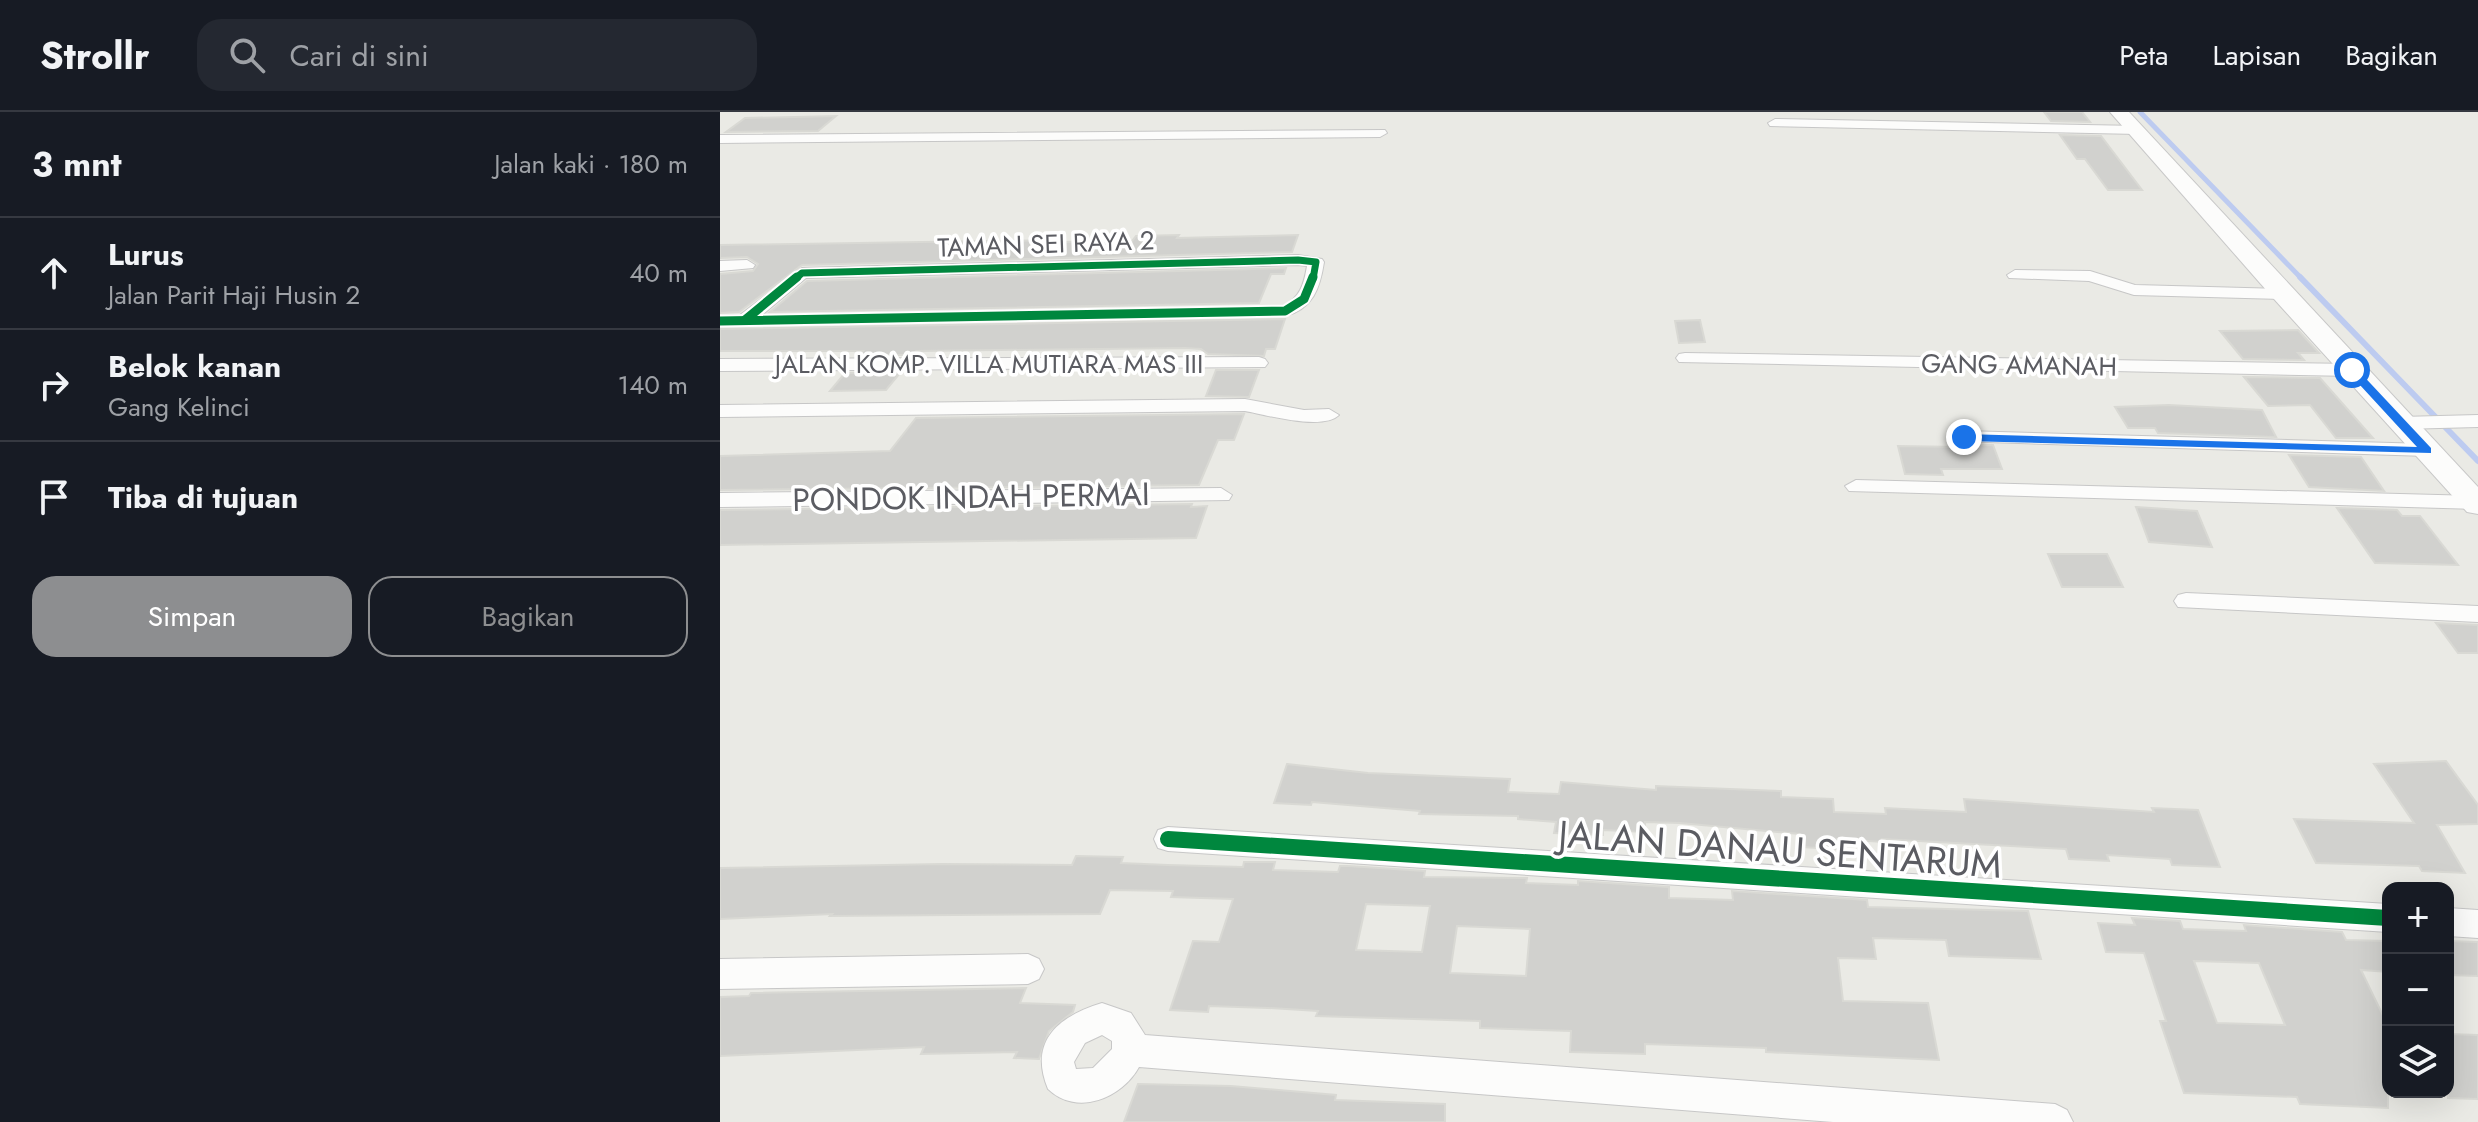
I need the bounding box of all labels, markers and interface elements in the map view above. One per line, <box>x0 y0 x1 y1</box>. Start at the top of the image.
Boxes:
search box <box>197 19 757 91</box>
text: Strollr <box>40 28 149 83</box>
icon: search <box>225 33 269 77</box>
text: Cari di sini <box>289 34 429 77</box>
text: Peta <box>2119 35 2168 76</box>
text: Lapisan <box>2212 35 2301 76</box>
text: Bagikan <box>2345 35 2438 76</box>
text: 3 mnt <box>32 140 122 189</box>
text: Jalan kaki · 180 m <box>494 145 688 183</box>
street label: TAMAN SEI RAYA 2 <box>937 221 1155 267</box>
text: Lurus <box>108 233 184 276</box>
icon: ahead <box>32 251 76 295</box>
text: 40 m <box>629 254 688 292</box>
text: Jalan Parit Haji Husin 2 <box>108 276 360 314</box>
street label: GANG AMANAH <box>1921 344 2117 386</box>
text: Belok kanan <box>108 345 281 388</box>
street label: JALAN KOMP. VILLA MUTIARA MAS III <box>772 345 1203 383</box>
route start <box>2334 352 2370 388</box>
icon: right <box>32 363 76 407</box>
text: 140 m <box>617 366 688 404</box>
text: Gang Kelinci <box>108 388 250 426</box>
route end <box>1946 419 1982 455</box>
street label: PONDOK INDAH PERMAI <box>792 471 1150 523</box>
icon: arrive <box>32 475 76 519</box>
text: Tiba di tujuan <box>108 476 298 519</box>
button: Simpan <box>32 576 352 657</box>
button: Bagikan <box>368 576 688 657</box>
street label: JALAN DANAU SENTARUM <box>1552 806 2003 892</box>
map controls <box>2382 882 2454 1098</box>
button: + <box>2382 882 2454 954</box>
button: − <box>2382 954 2454 1026</box>
button: layers <box>2382 1026 2454 1098</box>

